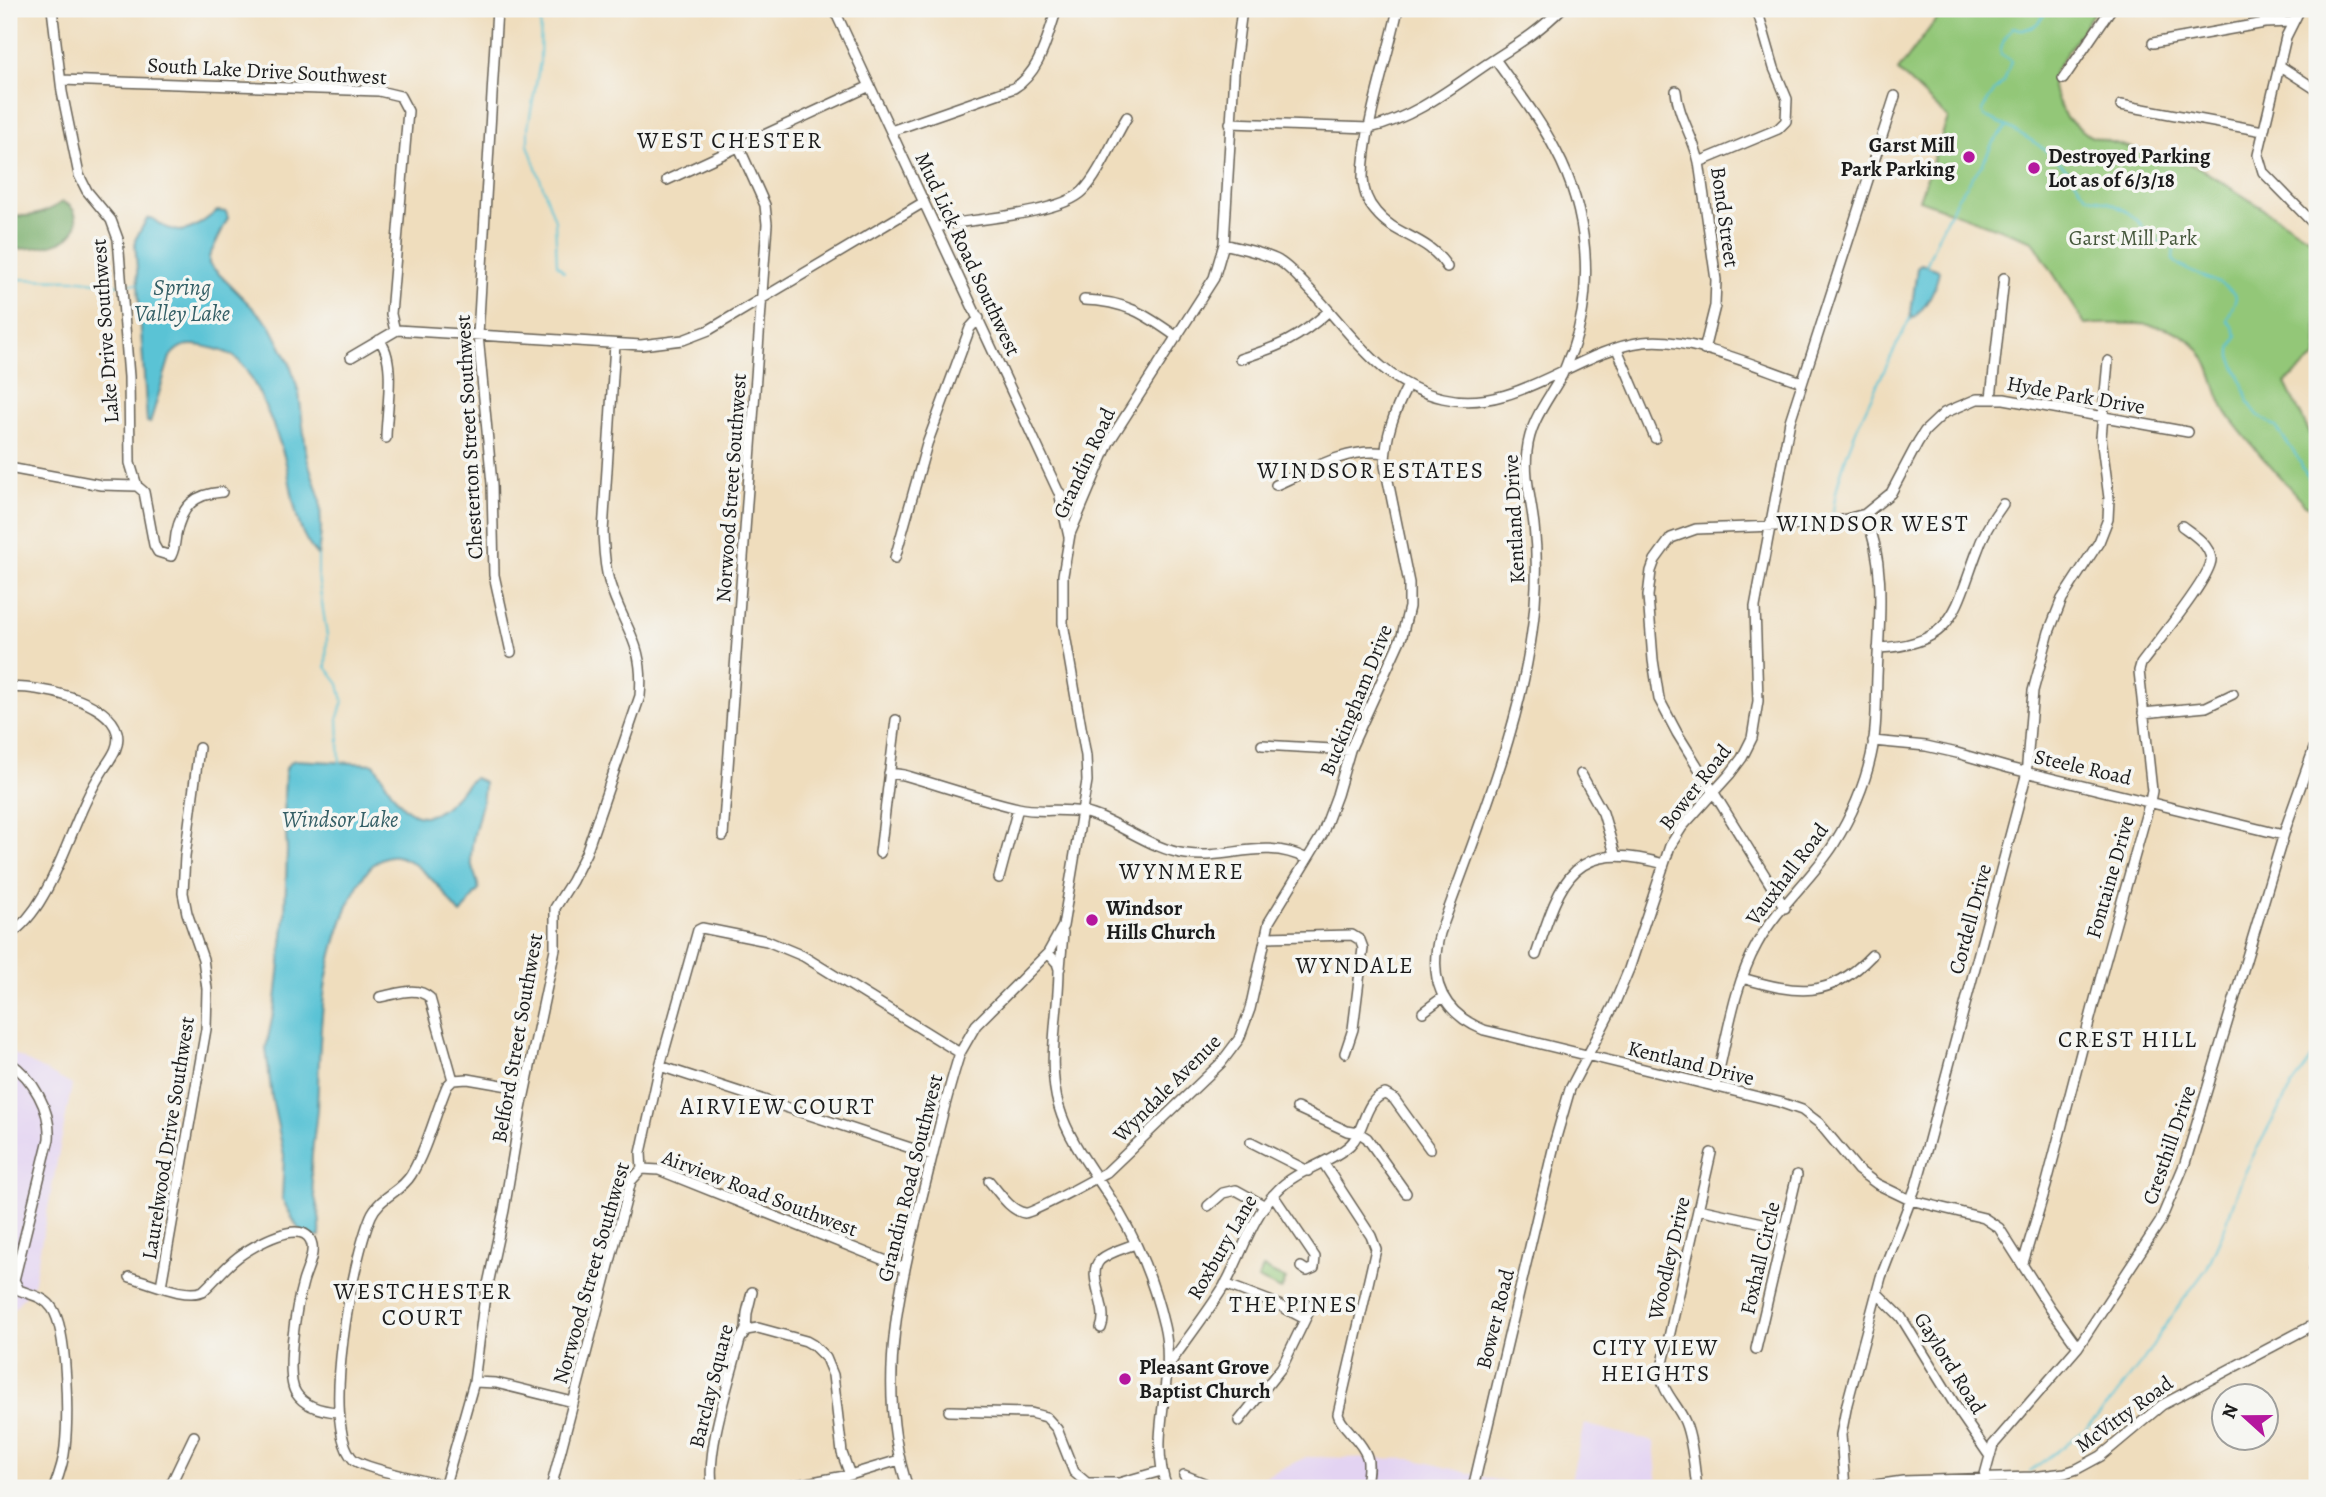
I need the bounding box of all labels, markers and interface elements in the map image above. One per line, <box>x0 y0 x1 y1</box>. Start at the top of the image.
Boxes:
street label: South Lake Drive Southwest <box>147 51 387 91</box>
district label: WEST CHESTER <box>636 125 823 156</box>
place label: Garst Mill Park Parking <box>1840 131 1955 183</box>
place label: Destroyed Parking Lot as of 6/3/18 <box>2048 142 2211 194</box>
street label: Mud Lick Road Southwest <box>908 148 1028 360</box>
marker: Garst Mill Park Parking <box>1961 149 1977 165</box>
marker: Destroyed Parking Lot as of 6/3/18 <box>2026 160 2042 176</box>
street label: Bond Street <box>1704 165 1746 269</box>
park label: Garst Mill Park <box>2069 224 2198 252</box>
street label: Lake Drive Southwest <box>85 238 125 424</box>
water label: Spring Valley Lake <box>134 272 230 329</box>
street label: Chesterton Street Southwest <box>449 314 489 560</box>
street label: Hyde Park Drive <box>2005 369 2147 421</box>
street label: Norwood Street Southwest <box>709 372 753 604</box>
street label: Grandin Road <box>1046 402 1122 523</box>
street label: Kentland Drive <box>1497 454 1531 584</box>
district label: WINDSOR ESTATES <box>1256 455 1485 486</box>
district label: WINDSOR WEST <box>1776 508 1969 539</box>
street label: Buckingham Drive <box>1313 620 1399 780</box>
street label: Bower Road <box>1652 738 1738 836</box>
street label: Steele Road <box>2031 742 2135 792</box>
water label: Windsor Lake <box>282 804 398 835</box>
street label: Fontaine Drive <box>2079 812 2141 942</box>
street label: Vauxhall Road <box>1739 817 1835 932</box>
district label: WYNMERE <box>1118 856 1245 887</box>
street label: Cordell Drive <box>1942 861 1998 977</box>
place label: Windsor Hills Church <box>1105 894 1216 946</box>
marker: Windsor Hills Church <box>1084 912 1100 928</box>
street label: Belford Street Southwest <box>485 931 549 1145</box>
district label: WYNDALE <box>1294 950 1415 981</box>
street label: Laurelwood Drive Southwest <box>135 1014 201 1262</box>
district label: CREST HILL <box>2058 1024 2198 1055</box>
street label: Wyndale Avenue <box>1106 1028 1227 1149</box>
street label: Kentland Drive <box>1625 1034 1757 1092</box>
street label: Grandin Road Southwest <box>871 1071 949 1285</box>
street label: Cresthill Drive <box>2136 1082 2202 1208</box>
district label: AIRVIEW COURT <box>679 1091 876 1122</box>
street label: Airview Road Southwest <box>657 1142 862 1243</box>
street label: Norwood Street Southwest <box>546 1159 636 1387</box>
street label: Roxbury Lane <box>1181 1189 1263 1305</box>
street label: Woodley Drive <box>1641 1194 1697 1323</box>
street label: Foxhall Circle <box>1733 1199 1787 1317</box>
street label: Bower Road <box>1469 1265 1521 1372</box>
district label: WESTCHESTER COURT <box>332 1276 513 1333</box>
district label: THE PINES <box>1229 1289 1359 1320</box>
street label: Gaylord Road <box>1908 1307 1993 1420</box>
street label: Barclay Square <box>682 1321 740 1451</box>
district label: CITY VIEW HEIGHTS <box>1592 1332 1720 1389</box>
place label: Pleasant Grove Baptist Church <box>1139 1353 1271 1405</box>
street label: McVitty Road <box>2069 1369 2179 1459</box>
marker: Pleasant Grove Baptist Church <box>1117 1371 1133 1387</box>
north arrow <box>2210 1382 2280 1452</box>
text: N <box>2215 1400 2245 1422</box>

